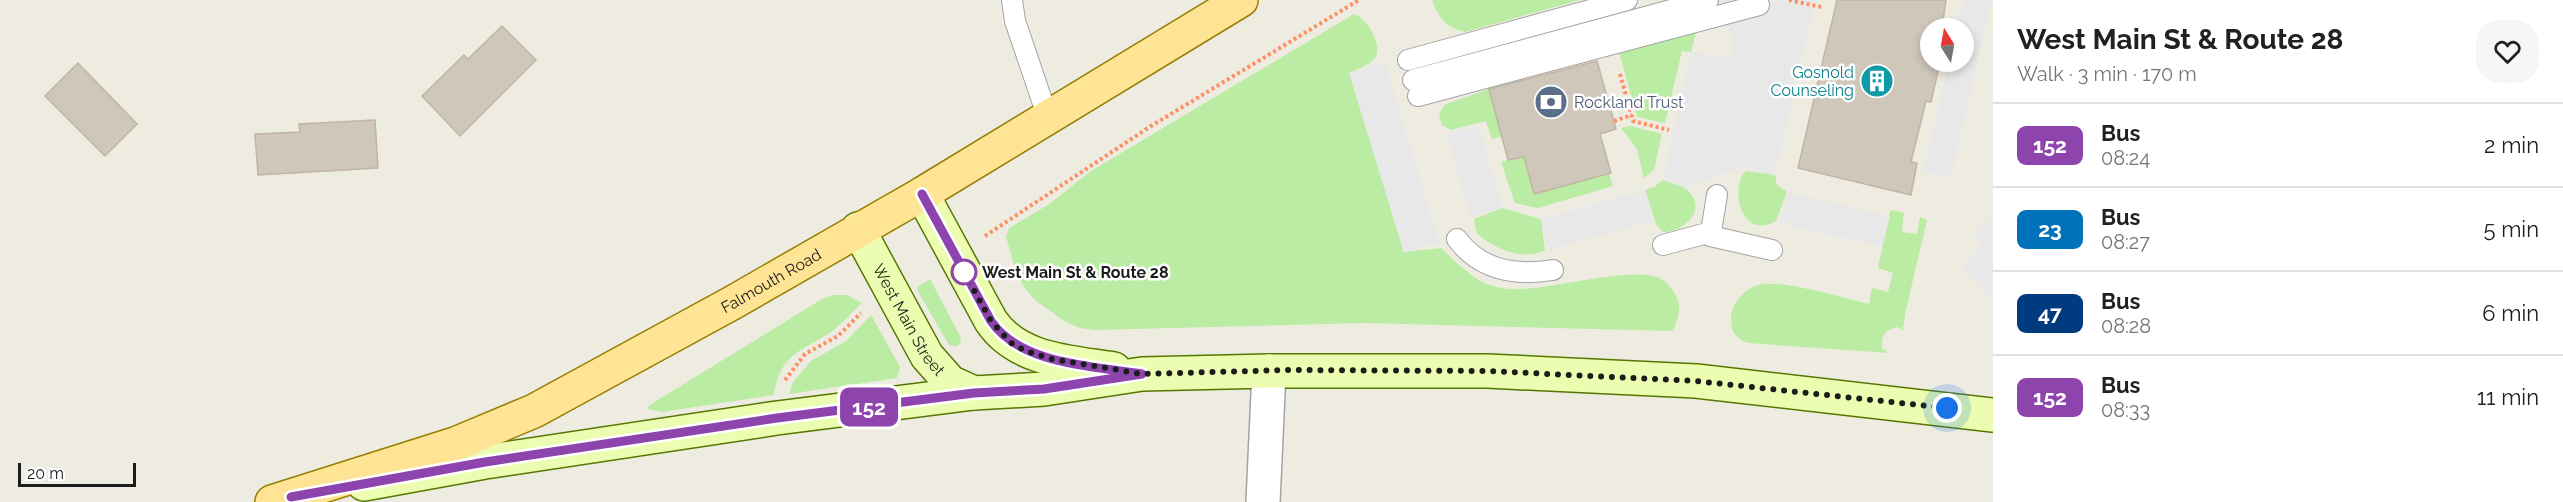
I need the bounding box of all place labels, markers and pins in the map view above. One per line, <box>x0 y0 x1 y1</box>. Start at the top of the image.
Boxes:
place label: Gosnold Counseling <box>1770 63 1854 100</box>
building icon: Gosnold Counseling <box>1859 63 1895 99</box>
bank icon: Rockland Trust <box>1533 84 1569 120</box>
place label: Rockland Trust <box>1574 93 1684 112</box>
marker: West Main St & Route 28 <box>951 259 977 285</box>
place label: West Main St & Route 28 <box>982 263 1169 282</box>

